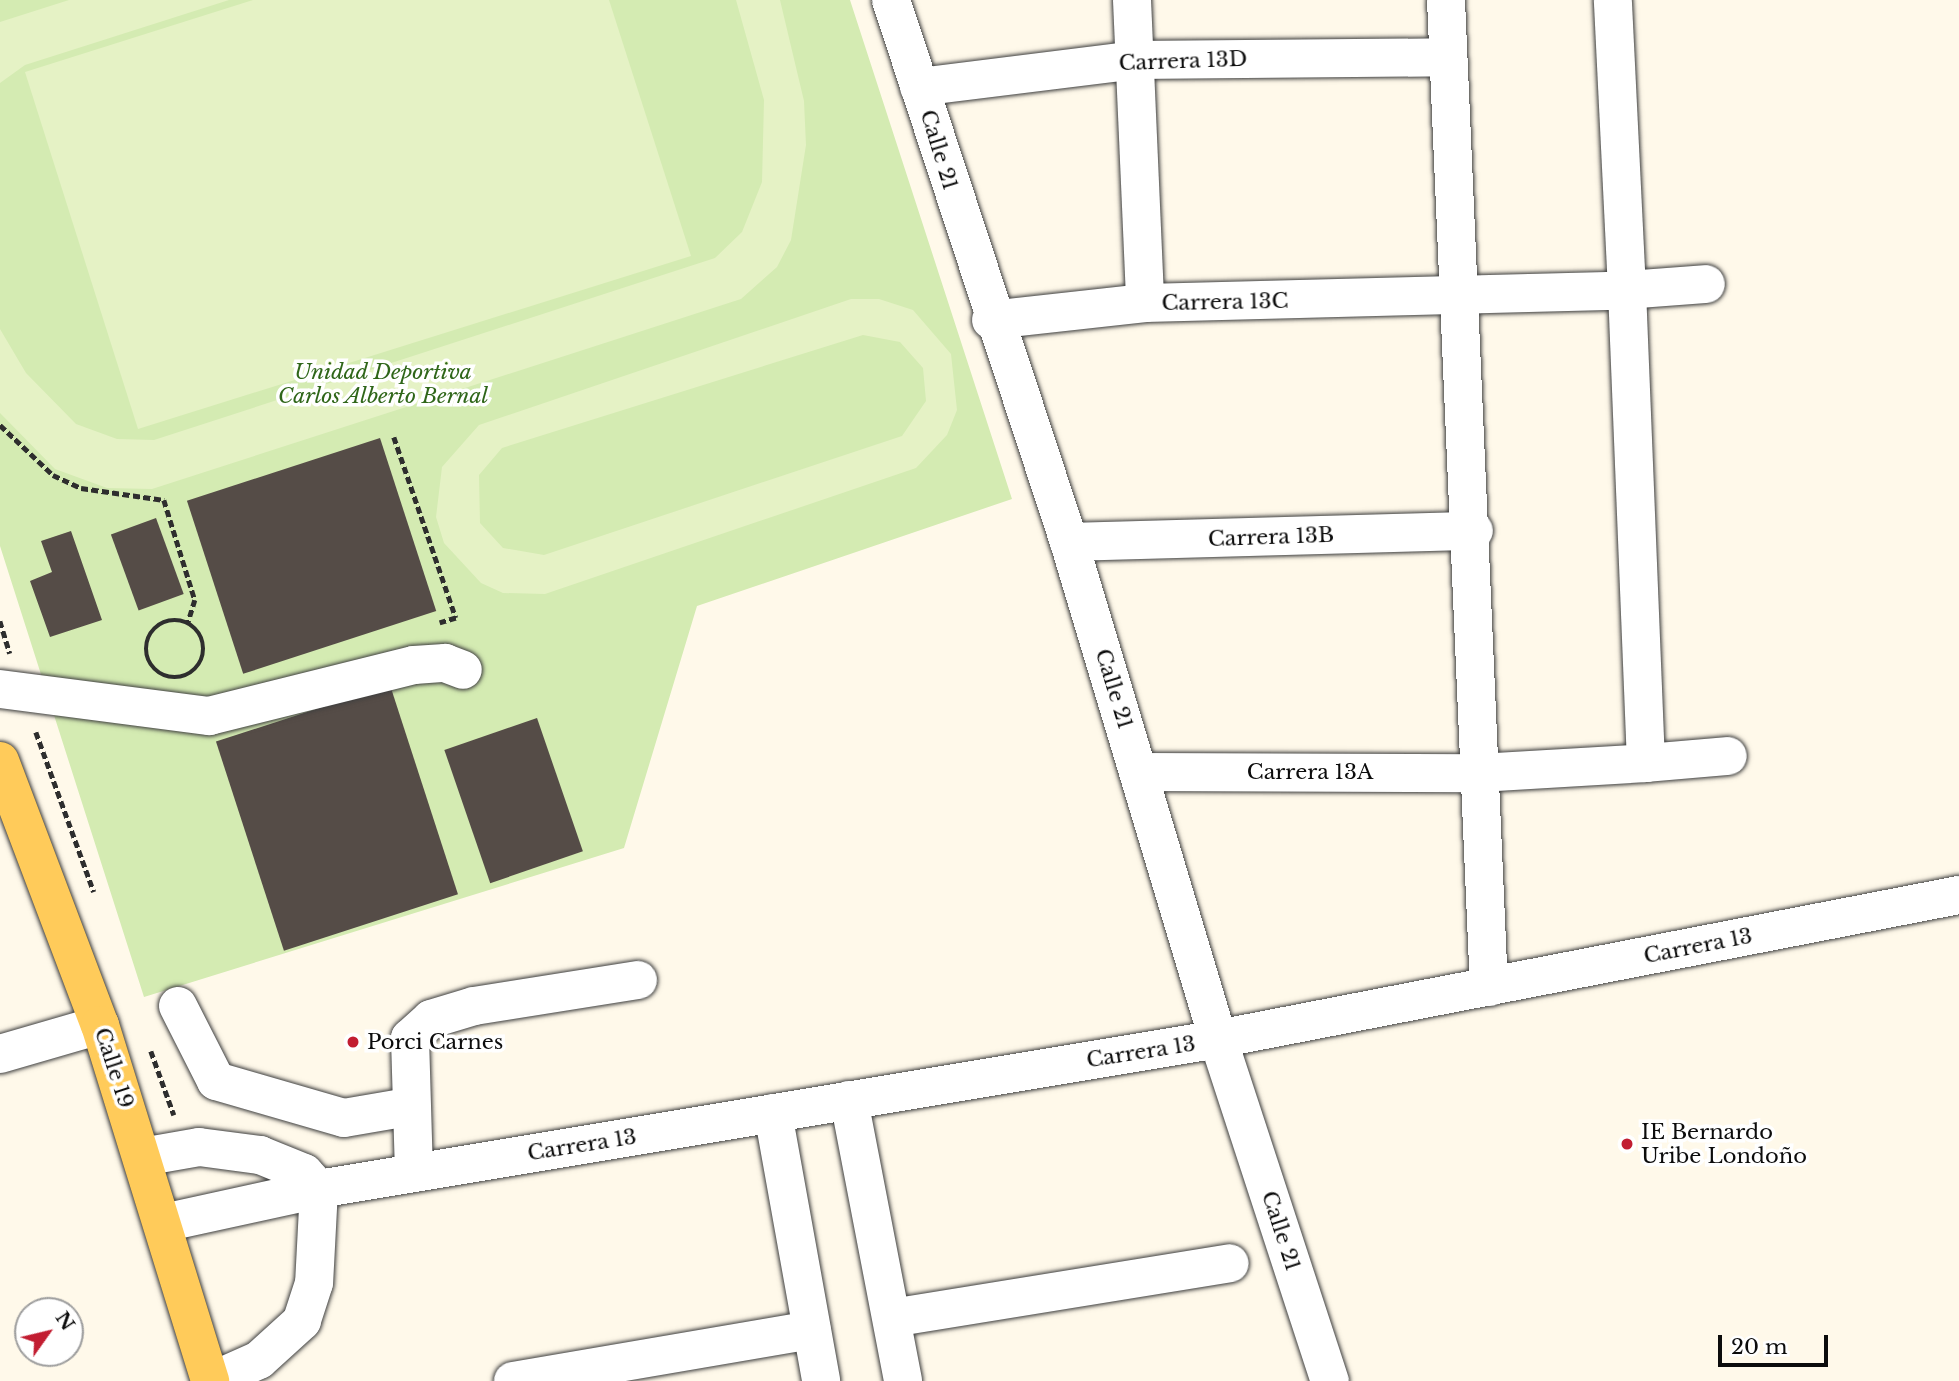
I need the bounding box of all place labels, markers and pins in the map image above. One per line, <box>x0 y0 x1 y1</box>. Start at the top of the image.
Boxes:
place label: Porci Carnes <box>367 1029 503 1055</box>
marker: Porci Carnes <box>345 1034 361 1050</box>
place label: IE Bernardo Uribe Londoño <box>1641 1119 1807 1169</box>
marker: IE Bernardo Uribe Londoño <box>1619 1136 1635 1152</box>

